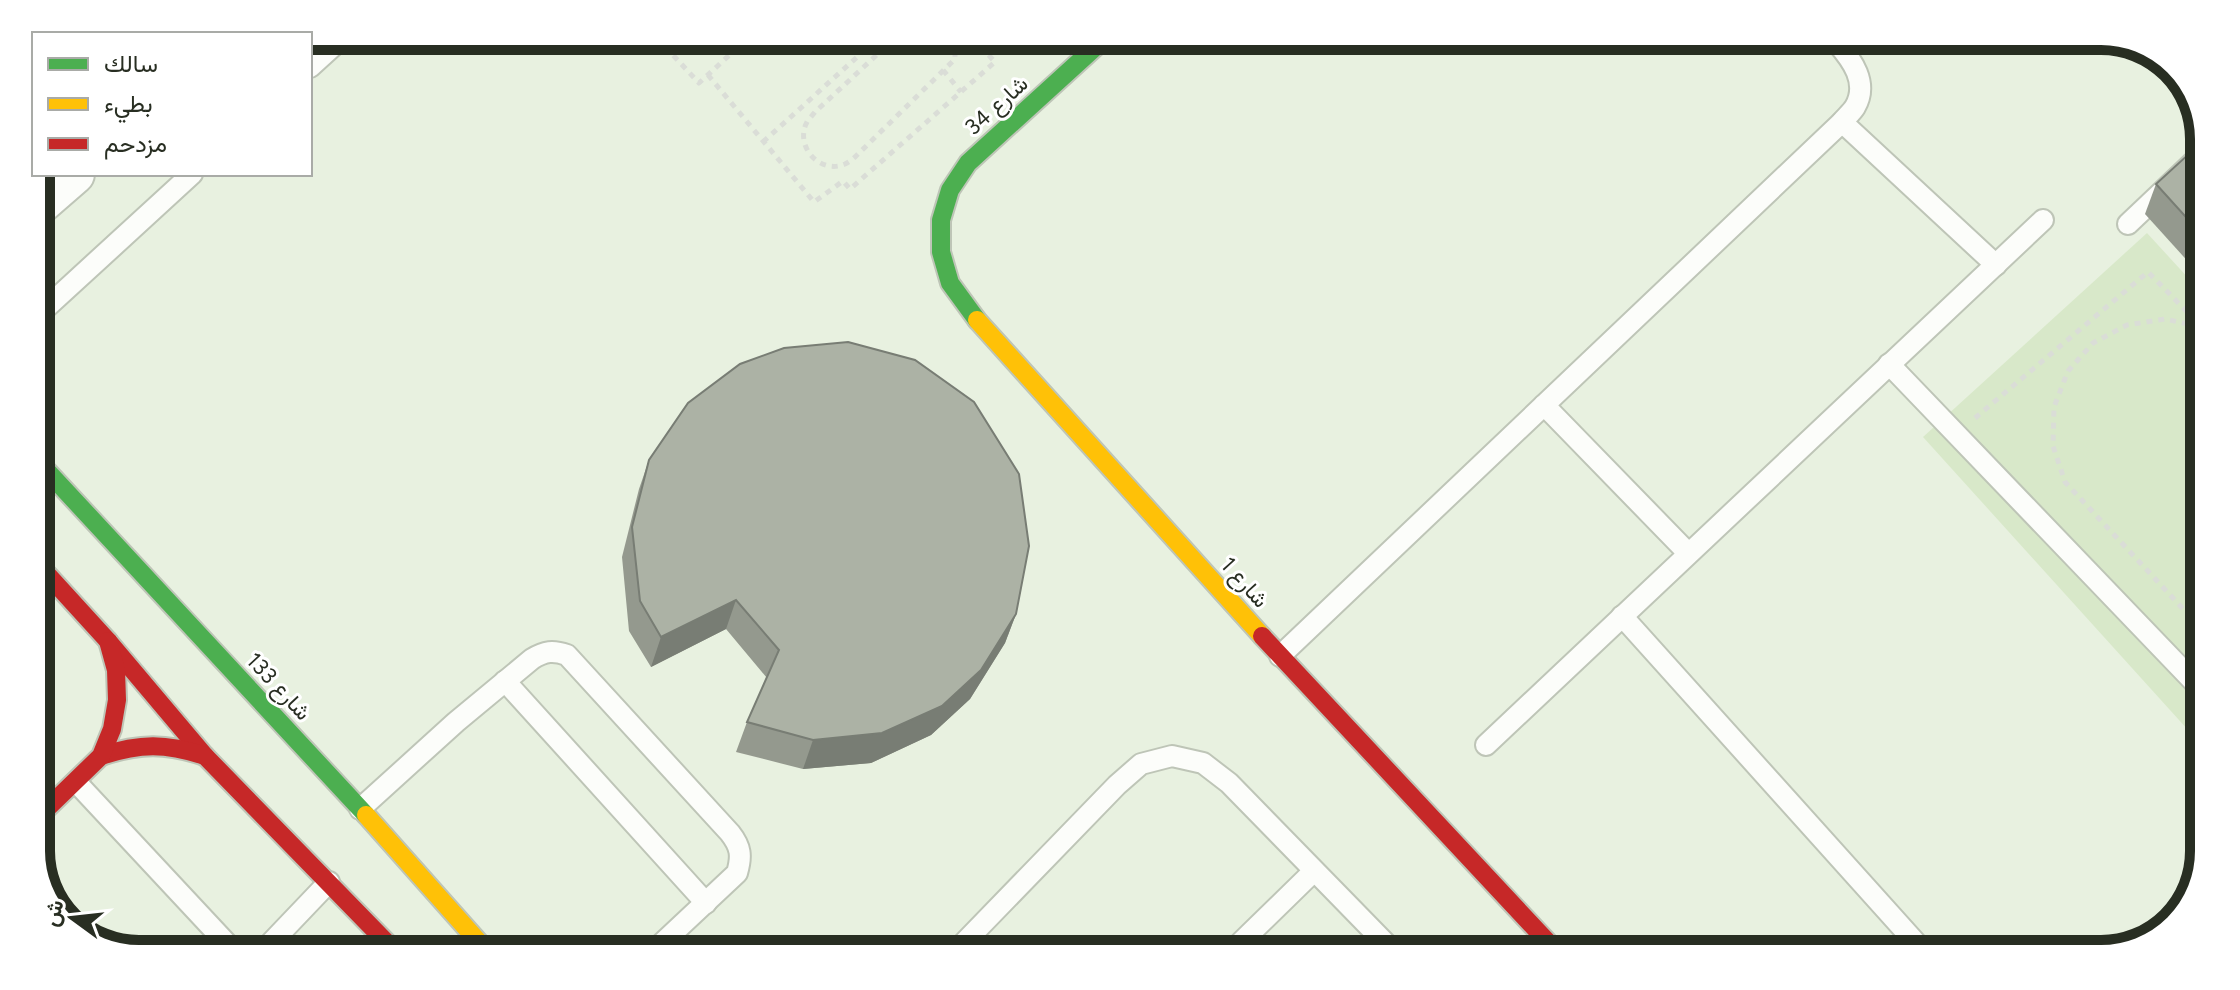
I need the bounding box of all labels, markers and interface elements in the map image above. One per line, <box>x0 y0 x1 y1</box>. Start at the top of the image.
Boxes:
legend <box>32 32 312 176</box>
text: سالك <box>104 49 158 78</box>
street label: شارع 34 <box>959 70 1034 141</box>
text: بطيء <box>104 89 153 123</box>
text: مزدحم <box>104 129 167 160</box>
street label: شارع 1 <box>1214 551 1274 614</box>
street label: شارع 133 <box>240 647 317 726</box>
north arrow <box>32 878 112 958</box>
text: ش <box>37 897 70 929</box>

